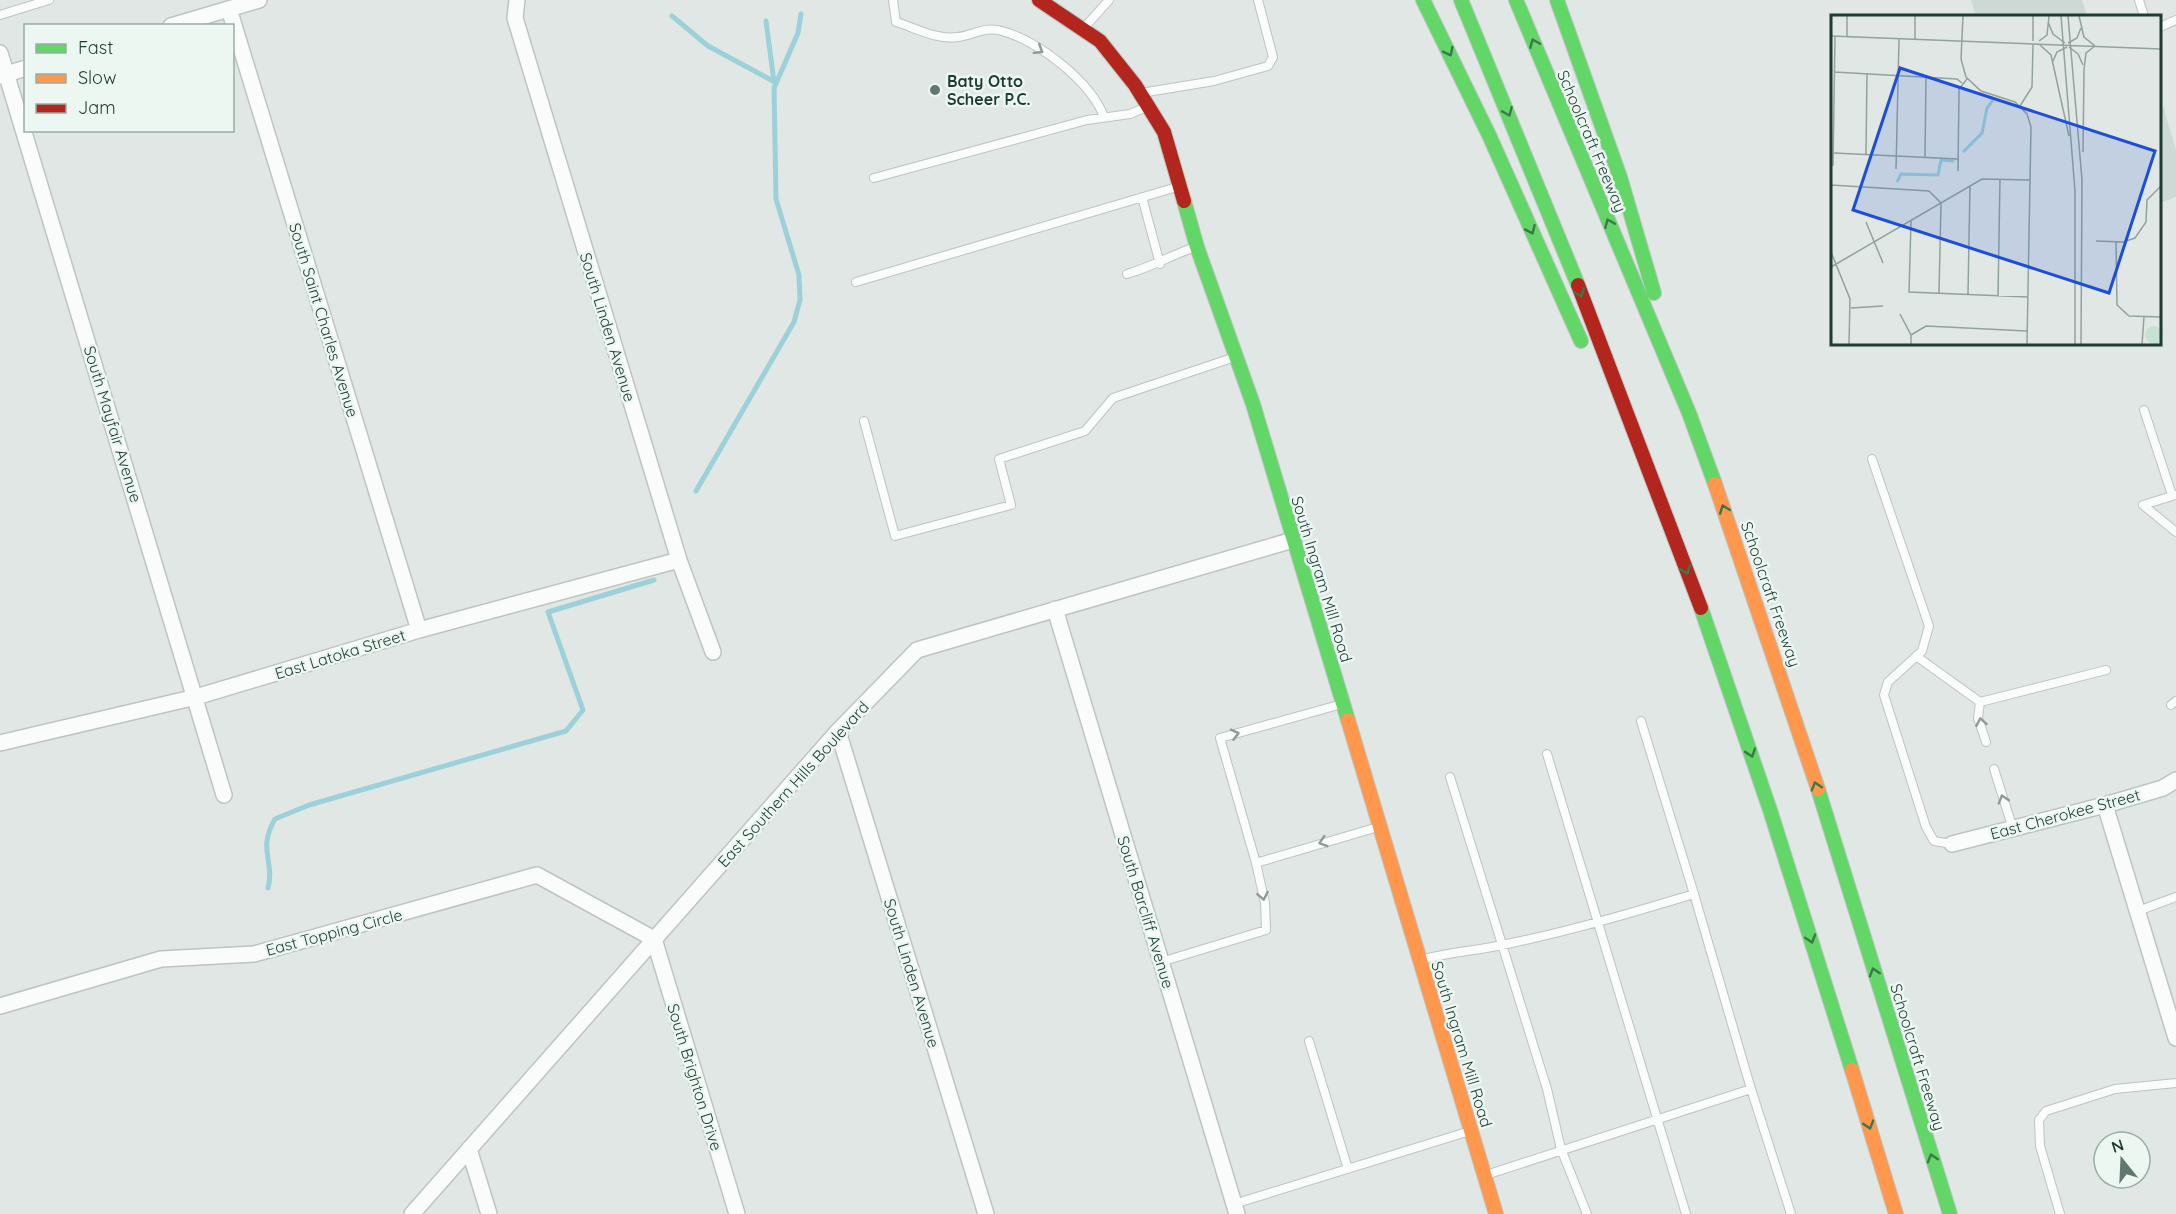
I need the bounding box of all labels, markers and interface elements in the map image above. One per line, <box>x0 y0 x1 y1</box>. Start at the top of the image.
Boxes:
inset map <box>1831 15 2161 345</box>
legend <box>24 24 234 132</box>
text: Fast <box>78 36 113 59</box>
one-way arrow <box>1529 39 1541 50</box>
one-way arrow <box>1033 42 1043 54</box>
one-way arrow <box>1442 46 1453 57</box>
text: Slow <box>78 66 116 89</box>
street label: Schoolcraft Freeway <box>1553 67 1631 215</box>
place label: Baty Otto Scheer P.C. <box>947 71 1031 109</box>
marker: Baty Otto Scheer P.C. <box>928 83 942 97</box>
text: Jam <box>78 96 116 119</box>
one-way arrow <box>1501 106 1513 117</box>
one-way arrow <box>1604 219 1616 230</box>
street label: South Saint Charles Avenue <box>285 220 363 420</box>
one-way arrow <box>1523 223 1535 234</box>
street label: South Linden Avenue <box>576 250 640 404</box>
one-way arrow <box>1573 287 1585 298</box>
street label: South Mayfair Avenue <box>80 343 146 505</box>
street label: South Ingram Mill Road <box>1287 494 1357 664</box>
one-way arrow <box>1719 504 1732 515</box>
street label: Schoolcraft Freeway <box>1737 519 1805 669</box>
one-way arrow <box>1678 564 1691 575</box>
street label: East Latoka Street <box>272 625 408 683</box>
street label: East Southern Hills Boulevard <box>713 697 873 871</box>
one-way arrow <box>1975 717 1987 727</box>
one-way arrow <box>1229 729 1240 741</box>
one-way arrow <box>1743 748 1756 758</box>
one-way arrow <box>1811 781 1823 792</box>
street label: East Cherokee Street <box>1988 784 2142 844</box>
one-way arrow <box>1998 794 2011 805</box>
street label: South Barcliff Avenue <box>1113 833 1179 991</box>
one-way arrow <box>1318 835 1329 847</box>
one-way arrow <box>1256 891 1269 901</box>
street label: South Linden Avenue <box>880 896 944 1050</box>
street label: East Topping Circle <box>264 904 404 960</box>
one-way arrow <box>1803 933 1816 944</box>
street label: South Ingram Mill Road <box>1427 959 1497 1129</box>
one-way arrow <box>1869 967 1881 978</box>
street label: Schoolcraft Freeway <box>1886 981 1950 1133</box>
street label: South Brighton Drive <box>663 1001 727 1153</box>
one-way arrow <box>1861 1119 1874 1130</box>
north arrow <box>2092 1130 2152 1190</box>
text: N <box>2109 1134 2126 1157</box>
one-way arrow <box>1927 1153 1940 1164</box>

